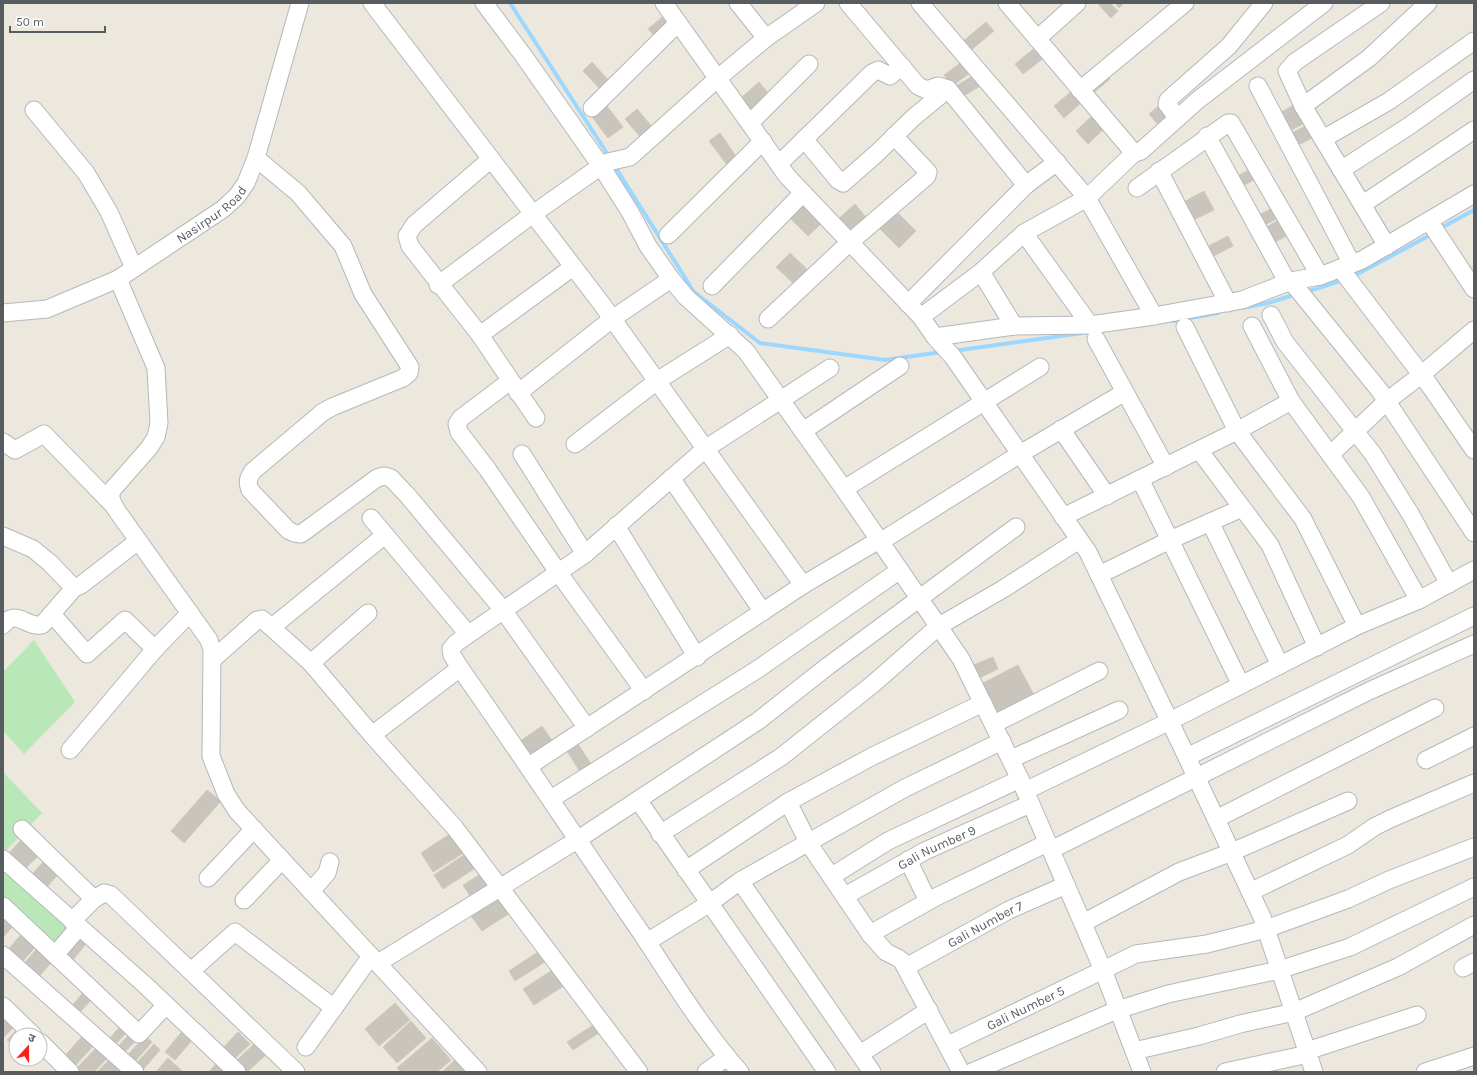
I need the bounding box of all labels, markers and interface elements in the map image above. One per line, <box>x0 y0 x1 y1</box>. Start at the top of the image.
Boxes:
scale bar <box>10 8 105 34</box>
text: 50 m <box>16 15 44 29</box>
street label: Nasirpur Road <box>173 183 249 246</box>
street label: Gali Number 9 <box>895 822 978 872</box>
street label: Gali Number 7 <box>945 898 1025 950</box>
street label: Gali Number 5 <box>984 982 1067 1033</box>
north arrow <box>8 1027 48 1067</box>
text: उ <box>26 1031 37 1046</box>

